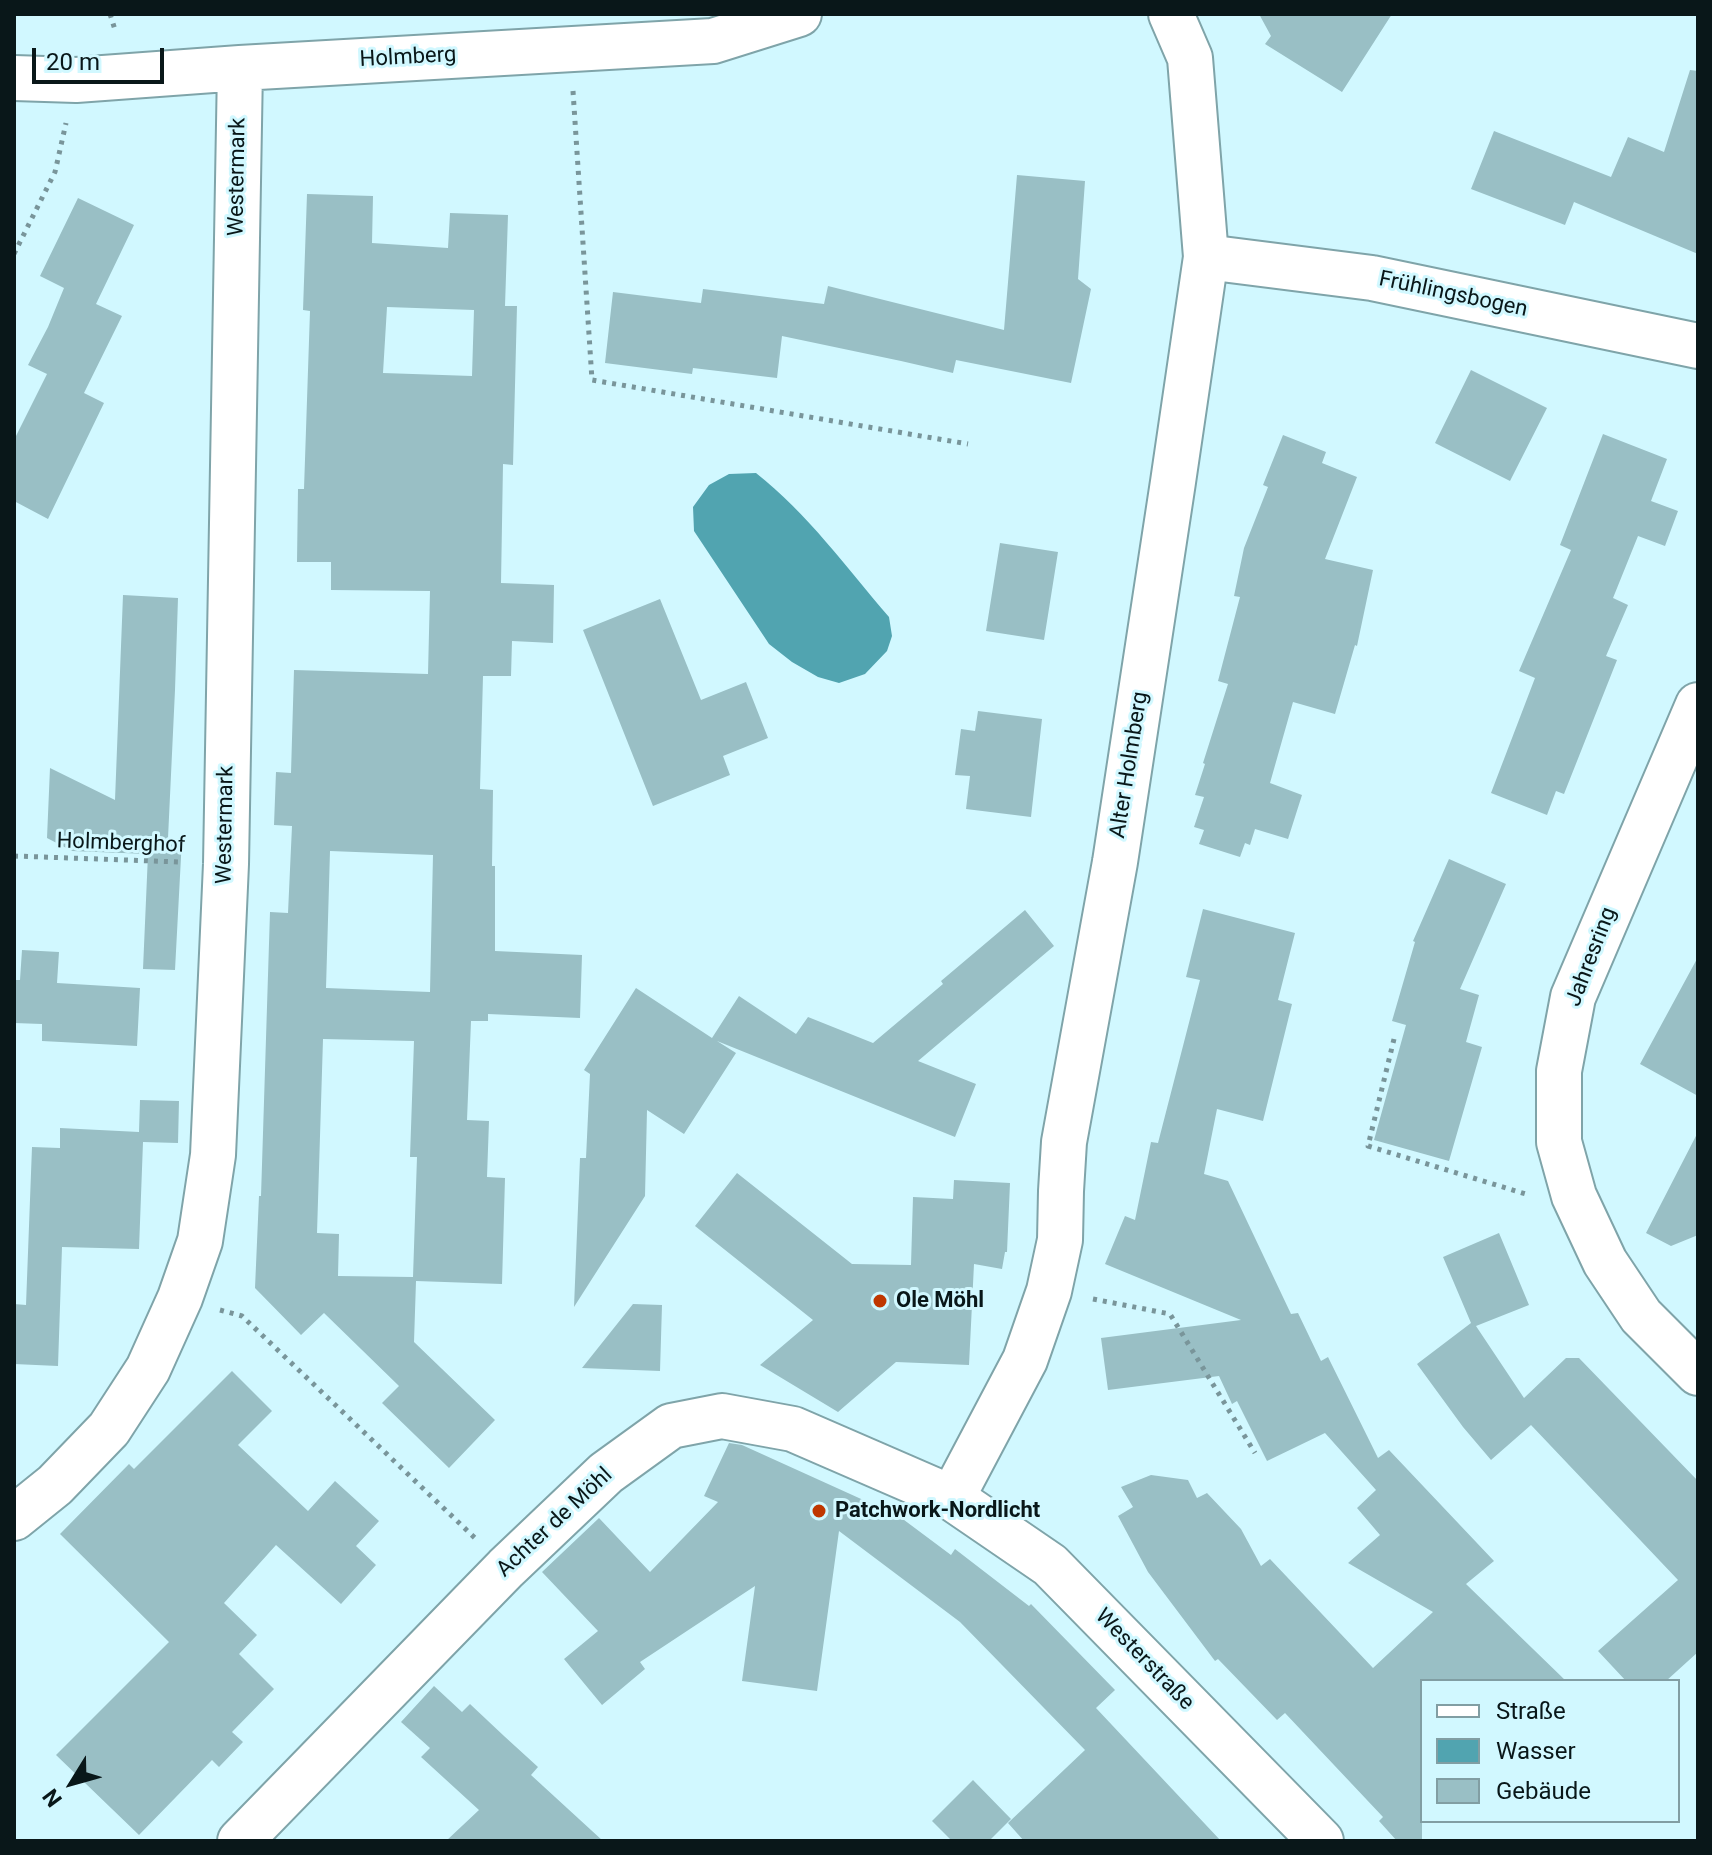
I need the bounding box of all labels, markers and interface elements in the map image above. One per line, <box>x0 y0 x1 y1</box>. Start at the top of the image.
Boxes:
scale bar <box>36 32 168 82</box>
street label: Holmberg <box>359 42 457 74</box>
text: 20 m <box>46 48 100 76</box>
street label: Westermark <box>224 118 252 236</box>
street label: Frühlingsbogen <box>1376 266 1530 324</box>
street label: Alter Holmberg <box>1105 690 1155 840</box>
street label: Westermark <box>212 766 240 884</box>
street label: Holmberghof <box>56 829 186 859</box>
street label: Jahresring <box>1561 904 1623 1010</box>
place label: Ole Möhl <box>896 1288 984 1314</box>
marker: Ole Möhl <box>871 1292 889 1310</box>
street label: Achter de Möhl <box>492 1463 618 1583</box>
place label: Patchwork-Nordlicht <box>835 1498 1040 1524</box>
marker: Patchwork-Nordlicht <box>810 1502 828 1520</box>
street label: Westerstraße <box>1089 1604 1199 1716</box>
legend <box>1420 1679 1680 1823</box>
text: Straße <box>1496 1697 1566 1725</box>
text: Wasser <box>1496 1737 1576 1765</box>
north arrow <box>32 1743 112 1823</box>
text: Gebäude <box>1496 1777 1591 1805</box>
text: N <box>38 1784 67 1811</box>

